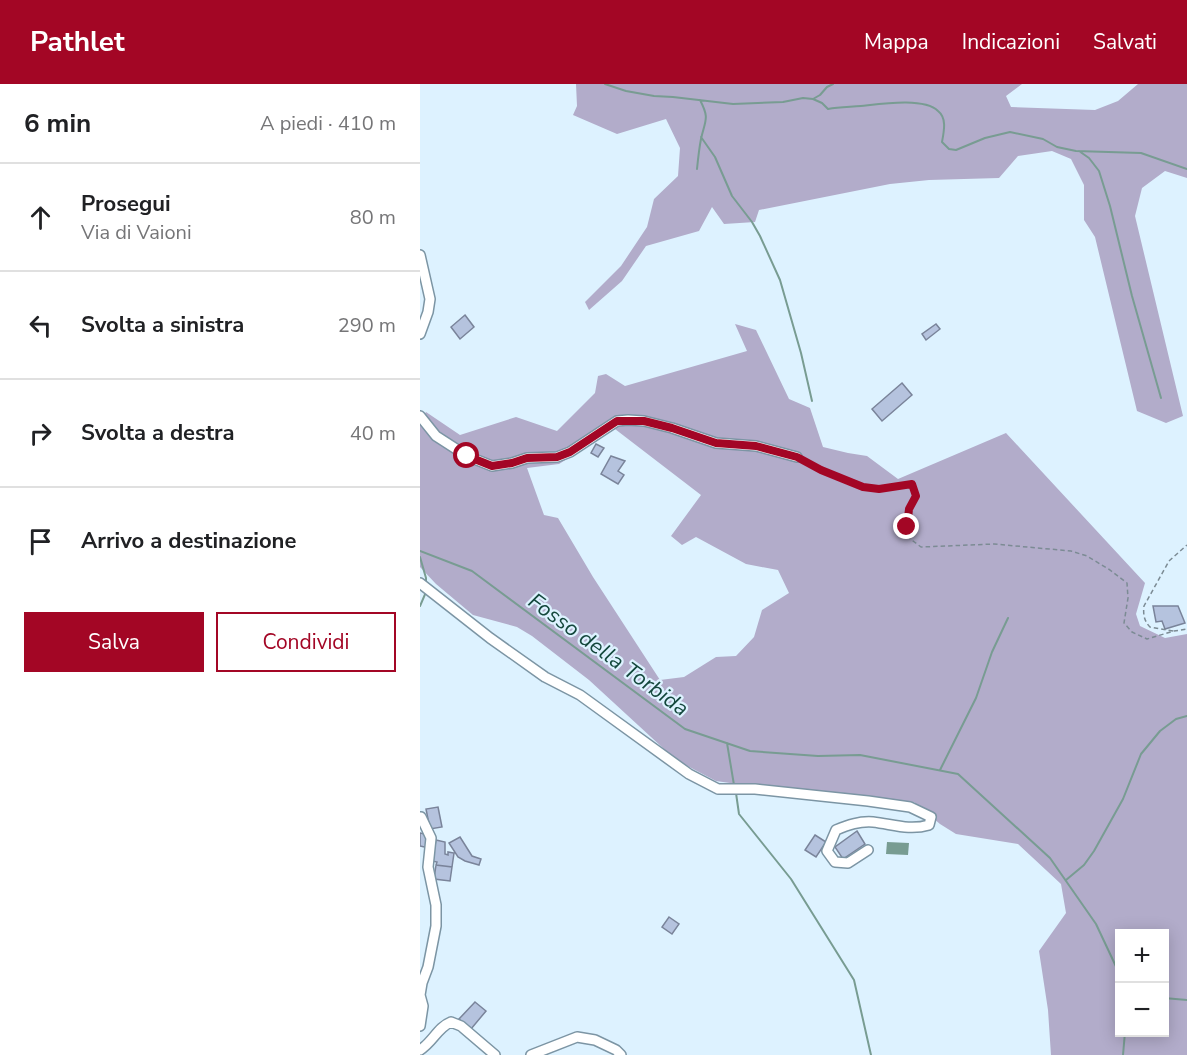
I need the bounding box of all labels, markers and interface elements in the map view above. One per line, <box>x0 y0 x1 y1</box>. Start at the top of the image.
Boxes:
text: Pathlet <box>30 23 125 61</box>
text: Mappa <box>864 28 929 56</box>
text: Indicazioni <box>962 28 1060 56</box>
text: Salvati <box>1093 28 1157 56</box>
text: 6 min <box>24 106 91 141</box>
text: A piedi · 410 m <box>260 110 396 137</box>
text: Prosegui <box>81 189 171 219</box>
icon: ahead <box>24 201 57 234</box>
text: 80 m <box>350 204 396 231</box>
text: Via di Vaioni <box>81 219 192 246</box>
icon: left <box>24 309 57 342</box>
text: Svolta a sinistra <box>81 310 244 340</box>
text: 290 m <box>338 312 396 339</box>
icon: right <box>24 417 57 450</box>
text: Svolta a destra <box>81 418 235 448</box>
text: 40 m <box>350 420 396 447</box>
route start <box>453 442 479 468</box>
route end <box>893 513 919 539</box>
icon: arrive <box>24 525 57 558</box>
text: Arrivo a destinazione <box>81 526 296 556</box>
water label: Fosso della Torbida <box>522 586 695 723</box>
button: Salva <box>24 612 204 672</box>
button: Condividi <box>216 612 396 672</box>
map controls <box>1115 929 1169 1037</box>
button: + <box>1115 929 1169 983</box>
button: − <box>1115 983 1169 1037</box>

